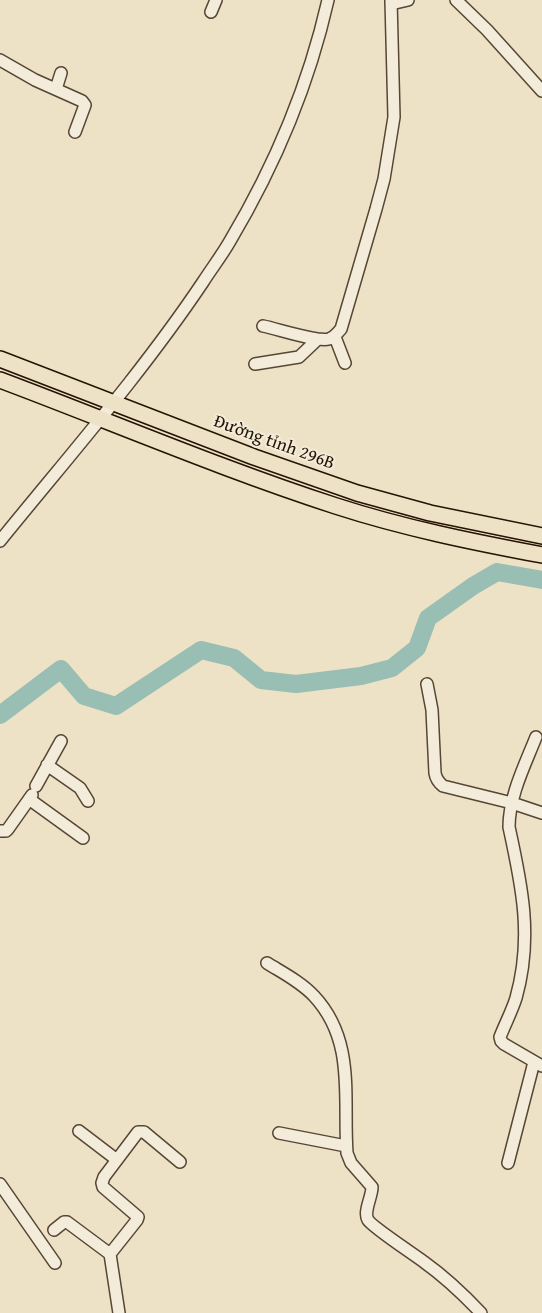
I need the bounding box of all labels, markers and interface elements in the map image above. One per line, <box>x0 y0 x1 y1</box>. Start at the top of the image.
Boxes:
street label: Đường tỉnh 296B <box>211 411 337 475</box>

